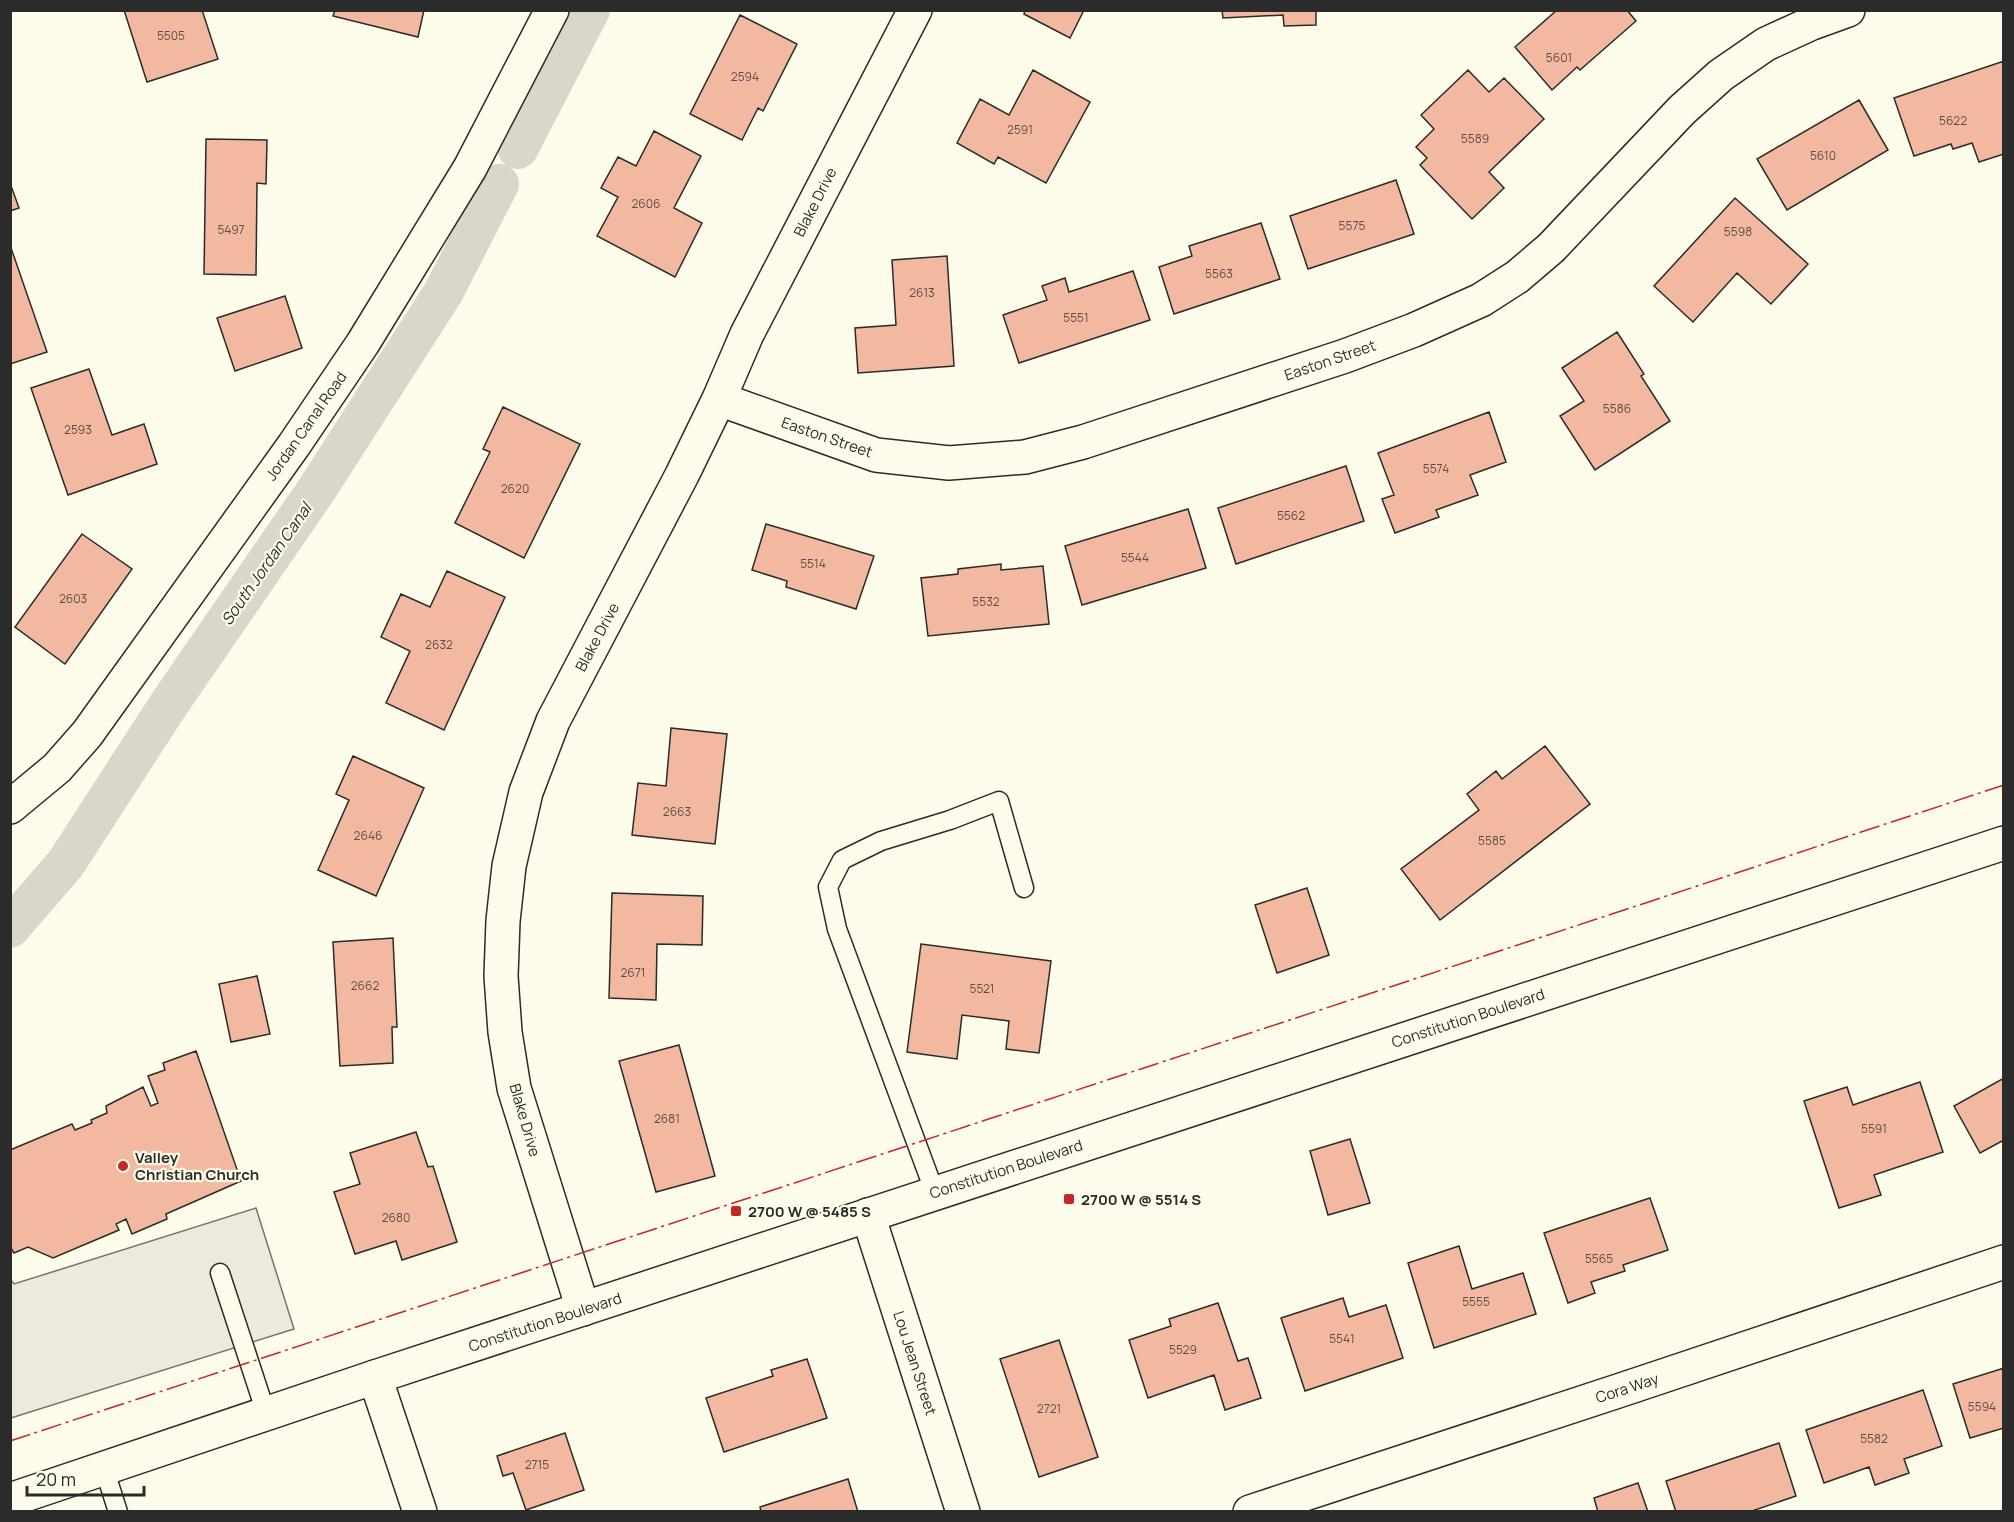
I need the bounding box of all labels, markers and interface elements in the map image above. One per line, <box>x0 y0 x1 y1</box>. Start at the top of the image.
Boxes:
house number: 5505 <box>157 27 185 44</box>
house number: 5601 <box>1546 49 1572 66</box>
house number: 2594 <box>731 68 759 85</box>
house number: 5622 <box>1939 112 1967 129</box>
house number: 2591 <box>1007 121 1033 138</box>
house number: 5589 <box>1461 130 1489 147</box>
house number: 5610 <box>1810 147 1836 164</box>
street label: Blake Drive <box>789 164 842 240</box>
house number: 2606 <box>631 195 661 212</box>
house number: 5575 <box>1339 217 1365 234</box>
house number: 5497 <box>217 221 245 238</box>
house number: 5598 <box>1724 223 1752 240</box>
house number: 5563 <box>1205 265 1233 282</box>
house number: 2613 <box>909 284 935 301</box>
house number: 5551 <box>1063 309 1089 326</box>
street label: Easton Street <box>1282 335 1378 385</box>
street label: Jordan Canal Road <box>261 367 351 485</box>
house number: 5586 <box>1603 400 1631 417</box>
street label: Easton Street <box>779 412 875 462</box>
house number: 2593 <box>64 421 92 438</box>
house number: 5574 <box>1423 460 1449 477</box>
house number: 2620 <box>501 480 529 497</box>
water label: South Jordan Canal <box>216 497 318 629</box>
house number: 5562 <box>1277 507 1305 524</box>
house number: 5544 <box>1121 549 1149 566</box>
house number: 5514 <box>800 555 826 572</box>
house number: 2603 <box>59 590 87 607</box>
house number: 5532 <box>972 593 1000 610</box>
street label: Blake Drive <box>570 599 624 675</box>
house number: 2632 <box>425 636 453 653</box>
house number: 2663 <box>663 803 691 820</box>
house number: 2646 <box>354 827 382 844</box>
house number: 5585 <box>1478 832 1506 849</box>
house number: 2671 <box>621 964 646 981</box>
house number: 2662 <box>351 977 379 994</box>
house number: 5521 <box>969 980 995 997</box>
street label: Constitution Boulevard <box>1389 983 1547 1053</box>
street label: Blake Drive <box>505 1081 546 1159</box>
house number: 2681 <box>654 1110 680 1127</box>
house number: 5591 <box>1861 1120 1887 1137</box>
street label: Constitution Boulevard <box>927 1134 1085 1204</box>
place label: Valley Christian Church <box>135 1147 259 1185</box>
marker: Valley Christian Church <box>116 1159 130 1173</box>
place label: 2700 W @ 5514 S <box>1081 1189 1201 1210</box>
marker: 2700 W @ 5514 S <box>1062 1192 1076 1206</box>
place label: 2700 W @ 5485 S <box>748 1201 871 1222</box>
marker: 2700 W @ 5485 S <box>729 1204 743 1218</box>
house number: 2680 <box>382 1209 410 1226</box>
house number: 5565 <box>1585 1250 1613 1267</box>
street label: Constitution Boulevard <box>466 1287 624 1357</box>
house number: 5555 <box>1462 1293 1490 1310</box>
street label: Lou Jean Street <box>888 1308 942 1418</box>
house number: 5541 <box>1329 1330 1355 1347</box>
house number: 5529 <box>1169 1341 1197 1358</box>
street label: Cora Way <box>1593 1368 1661 1408</box>
house number: 5594 <box>1968 1398 1996 1415</box>
house number: 2721 <box>1037 1400 1061 1417</box>
house number: 5582 <box>1860 1430 1888 1447</box>
house number: 2715 <box>525 1456 549 1473</box>
scale bar <box>27 1459 144 1497</box>
text: 20 m <box>36 1467 76 1491</box>

